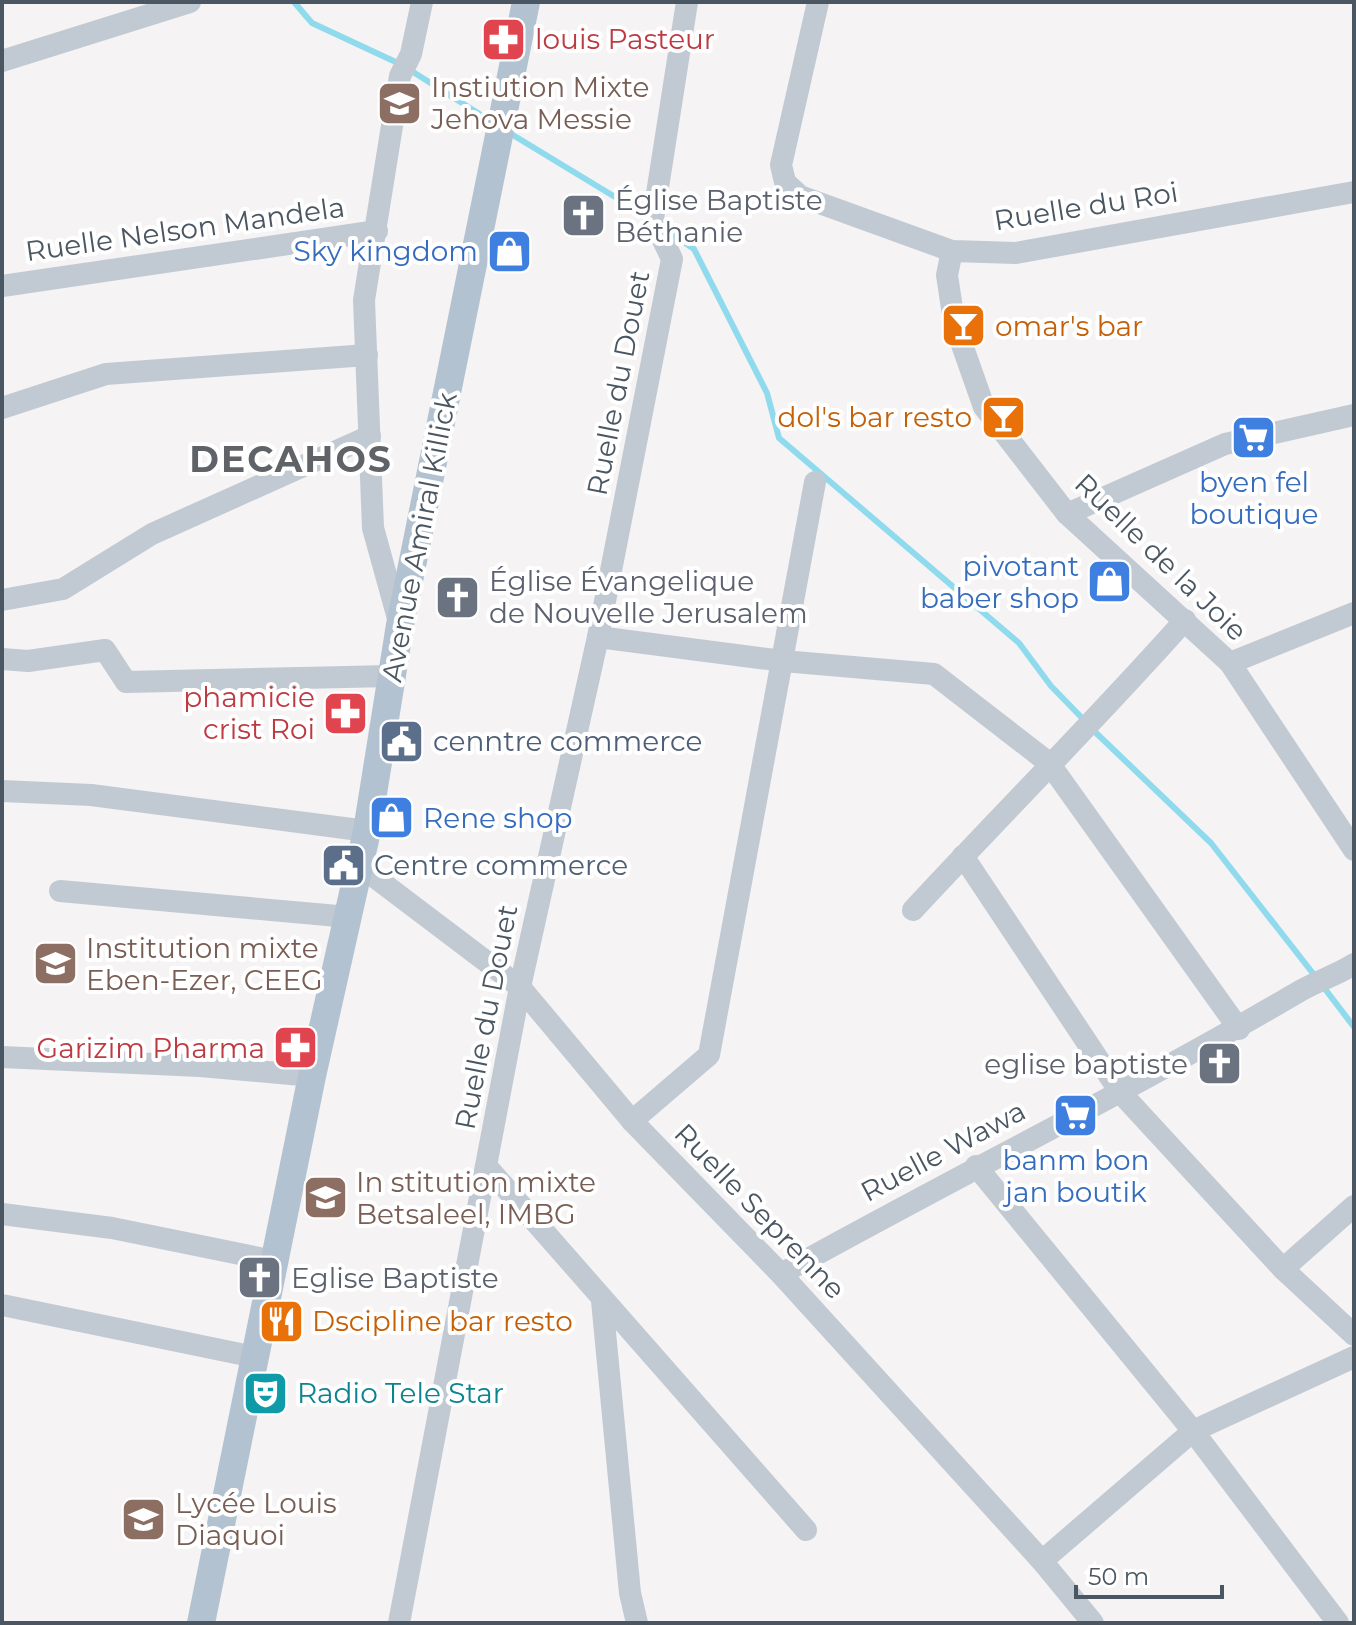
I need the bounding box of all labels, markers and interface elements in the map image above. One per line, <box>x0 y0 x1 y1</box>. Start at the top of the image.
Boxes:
pharmacy icon: louis Pasteur <box>480 15 528 63</box>
place label: louis Pasteur <box>535 22 715 56</box>
place label: Instiution Mixte Jehova Messie <box>430 70 649 136</box>
school or university icon: Instiution Mixte Jehova Messie <box>376 79 424 127</box>
street label: Ruelle du Roi <box>992 175 1180 237</box>
place label: Église Baptiste Béthanie <box>615 183 823 249</box>
street label: Ruelle Nelson Mandela <box>23 190 347 268</box>
church icon: Église Baptiste Béthanie <box>560 192 608 240</box>
shop icon: Sky kingdom <box>485 227 533 275</box>
place label: Sky kingdom <box>294 234 478 268</box>
street label: Ruelle du Douet <box>580 268 656 498</box>
bar icon: omar's bar <box>940 302 988 350</box>
place label: omar's bar <box>995 309 1143 343</box>
street label: Avenue Amiral Killick <box>374 389 464 685</box>
bar icon: dol's bar resto <box>979 393 1027 441</box>
place label: dol's bar resto <box>777 400 972 434</box>
supermarket icon: byen fel boutique <box>1230 414 1278 462</box>
district label: DECAHOS <box>189 437 393 481</box>
place label: byen fel boutique <box>1190 465 1318 531</box>
street label: Ruelle de la Joie <box>1068 466 1254 648</box>
place label: pivotant baber shop <box>920 549 1079 615</box>
shop icon: pivotant baber shop <box>1086 558 1134 606</box>
place label: Église Évangelique de Nouvelle Jerusalem <box>489 564 808 630</box>
church icon: Église Évangelique de Nouvelle Jerusalem <box>434 573 482 621</box>
place label: phamicie crist Roi <box>183 680 315 746</box>
pharmacy icon: phamicie crist Roi <box>322 689 370 737</box>
public building icon: cenntre commerce <box>378 717 426 765</box>
place label: cenntre commerce <box>433 724 702 758</box>
shop icon: Rene shop <box>368 794 416 842</box>
place label: Rene shop <box>423 801 572 835</box>
public building icon: Centre commerce <box>319 841 367 889</box>
place label: Centre commerce <box>374 848 628 882</box>
street label: Ruelle du Douet <box>448 902 524 1132</box>
place label: Institution mixte Eben-Ezer, CEEG <box>86 931 323 997</box>
school or university icon: Institution mixte Eben-Ezer, CEEG <box>31 940 79 988</box>
pharmacy icon: Garizim Pharma <box>272 1024 320 1072</box>
place label: Garizim Pharma <box>37 1031 265 1065</box>
church icon: eglise baptiste <box>1195 1040 1243 1088</box>
place label: eglise baptiste <box>984 1047 1188 1081</box>
supermarket icon: banm bon jan boutik <box>1052 1091 1100 1139</box>
street label: Ruelle Wawa <box>855 1093 1031 1209</box>
street label: Ruelle Seprenne <box>668 1116 852 1306</box>
place label: banm bon jan boutik <box>1002 1143 1149 1209</box>
place label: In stitution mixte Betsaleel, IMBG <box>356 1165 596 1231</box>
school or university icon: In stitution mixte Betsaleel, IMBG <box>301 1174 349 1222</box>
church icon: Eglise Baptiste <box>236 1254 284 1302</box>
place label: Eglise Baptiste <box>291 1261 499 1295</box>
restaurant icon: Dscipline bar resto <box>257 1297 305 1345</box>
place label: Dscipline bar resto <box>312 1304 573 1338</box>
theatre icon: Radio Tele Star <box>242 1369 290 1417</box>
place label: Radio Tele Star <box>297 1376 504 1410</box>
place label: Lycée Louis Diaquoi <box>175 1486 337 1552</box>
school or university icon: Lycée Louis Diaquoi <box>120 1495 168 1543</box>
scale bar <box>1076 1549 1222 1599</box>
text: 50 m <box>1088 1562 1149 1591</box>

